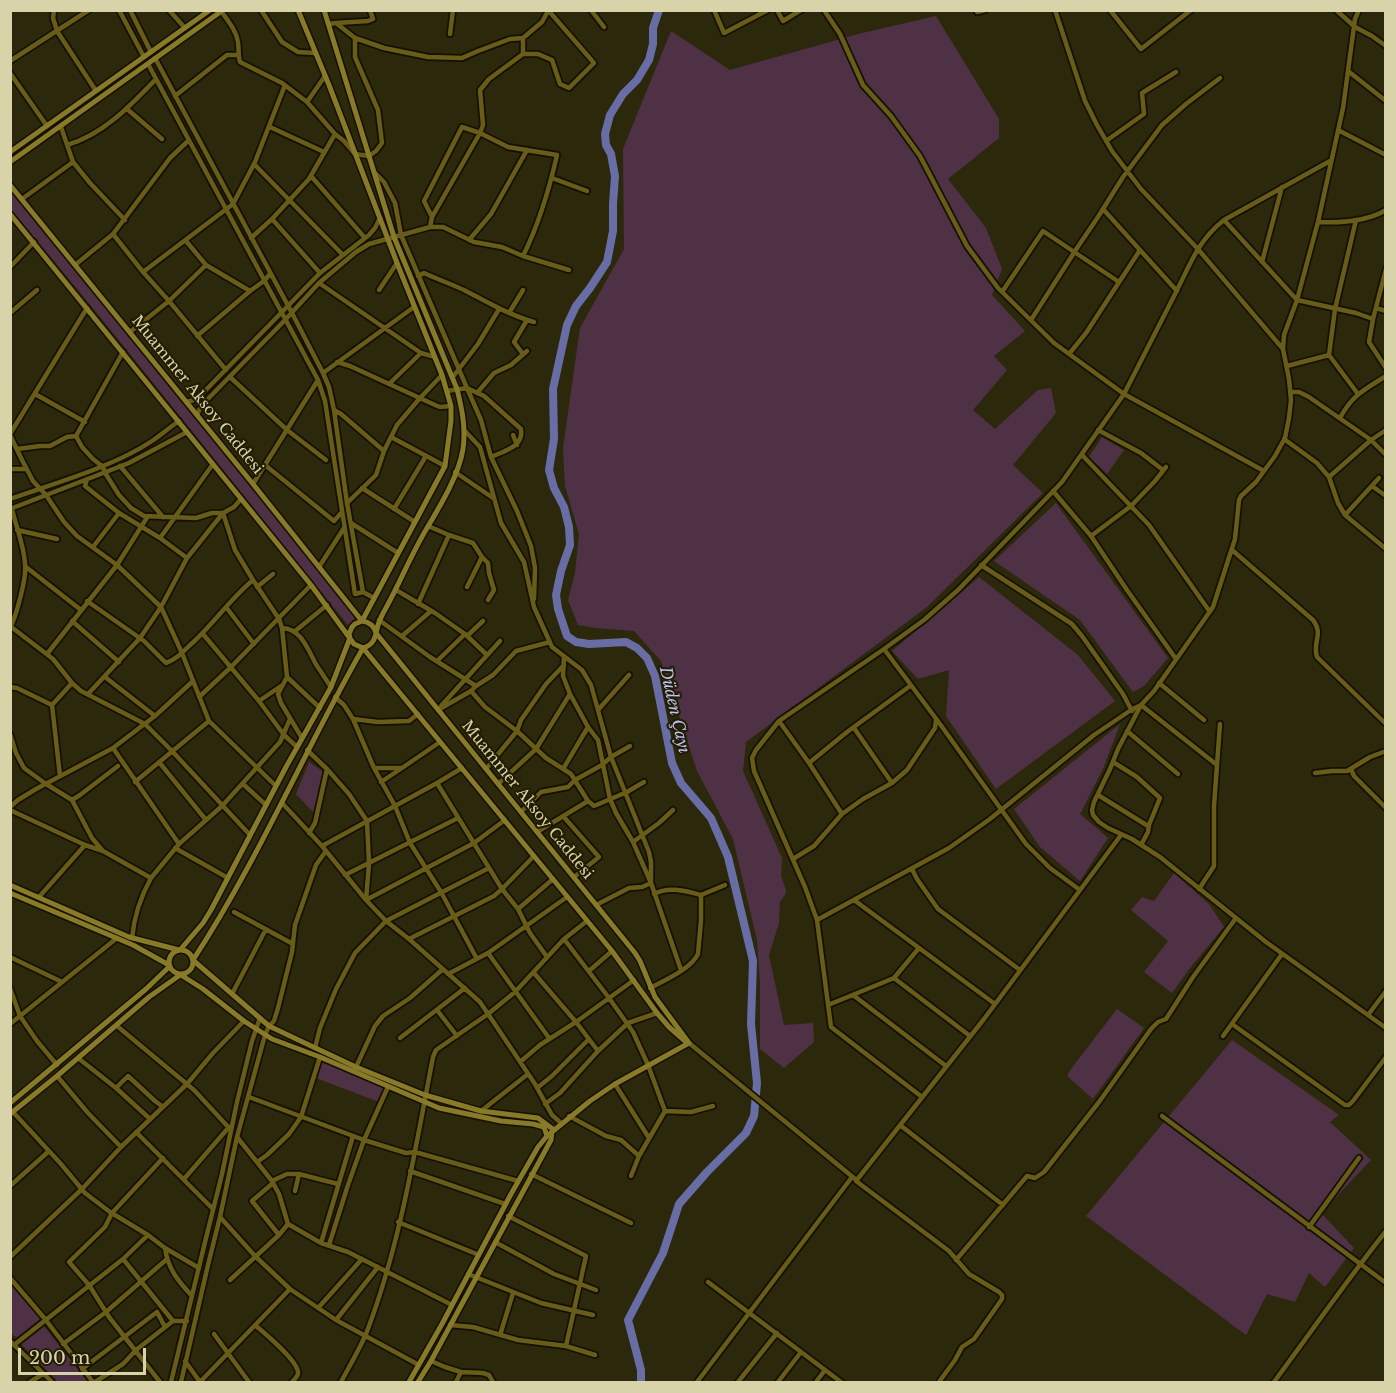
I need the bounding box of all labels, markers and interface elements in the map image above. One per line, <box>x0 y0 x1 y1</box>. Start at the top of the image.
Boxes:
street label: Muammer Aksoy Caddesi <box>127 312 267 478</box>
water label: Düden Çayı <box>655 665 693 755</box>
street label: Muammer Aksoy Caddesi <box>457 717 597 883</box>
scale bar <box>21 1336 148 1374</box>
text: 200 m <box>29 1347 90 1369</box>

